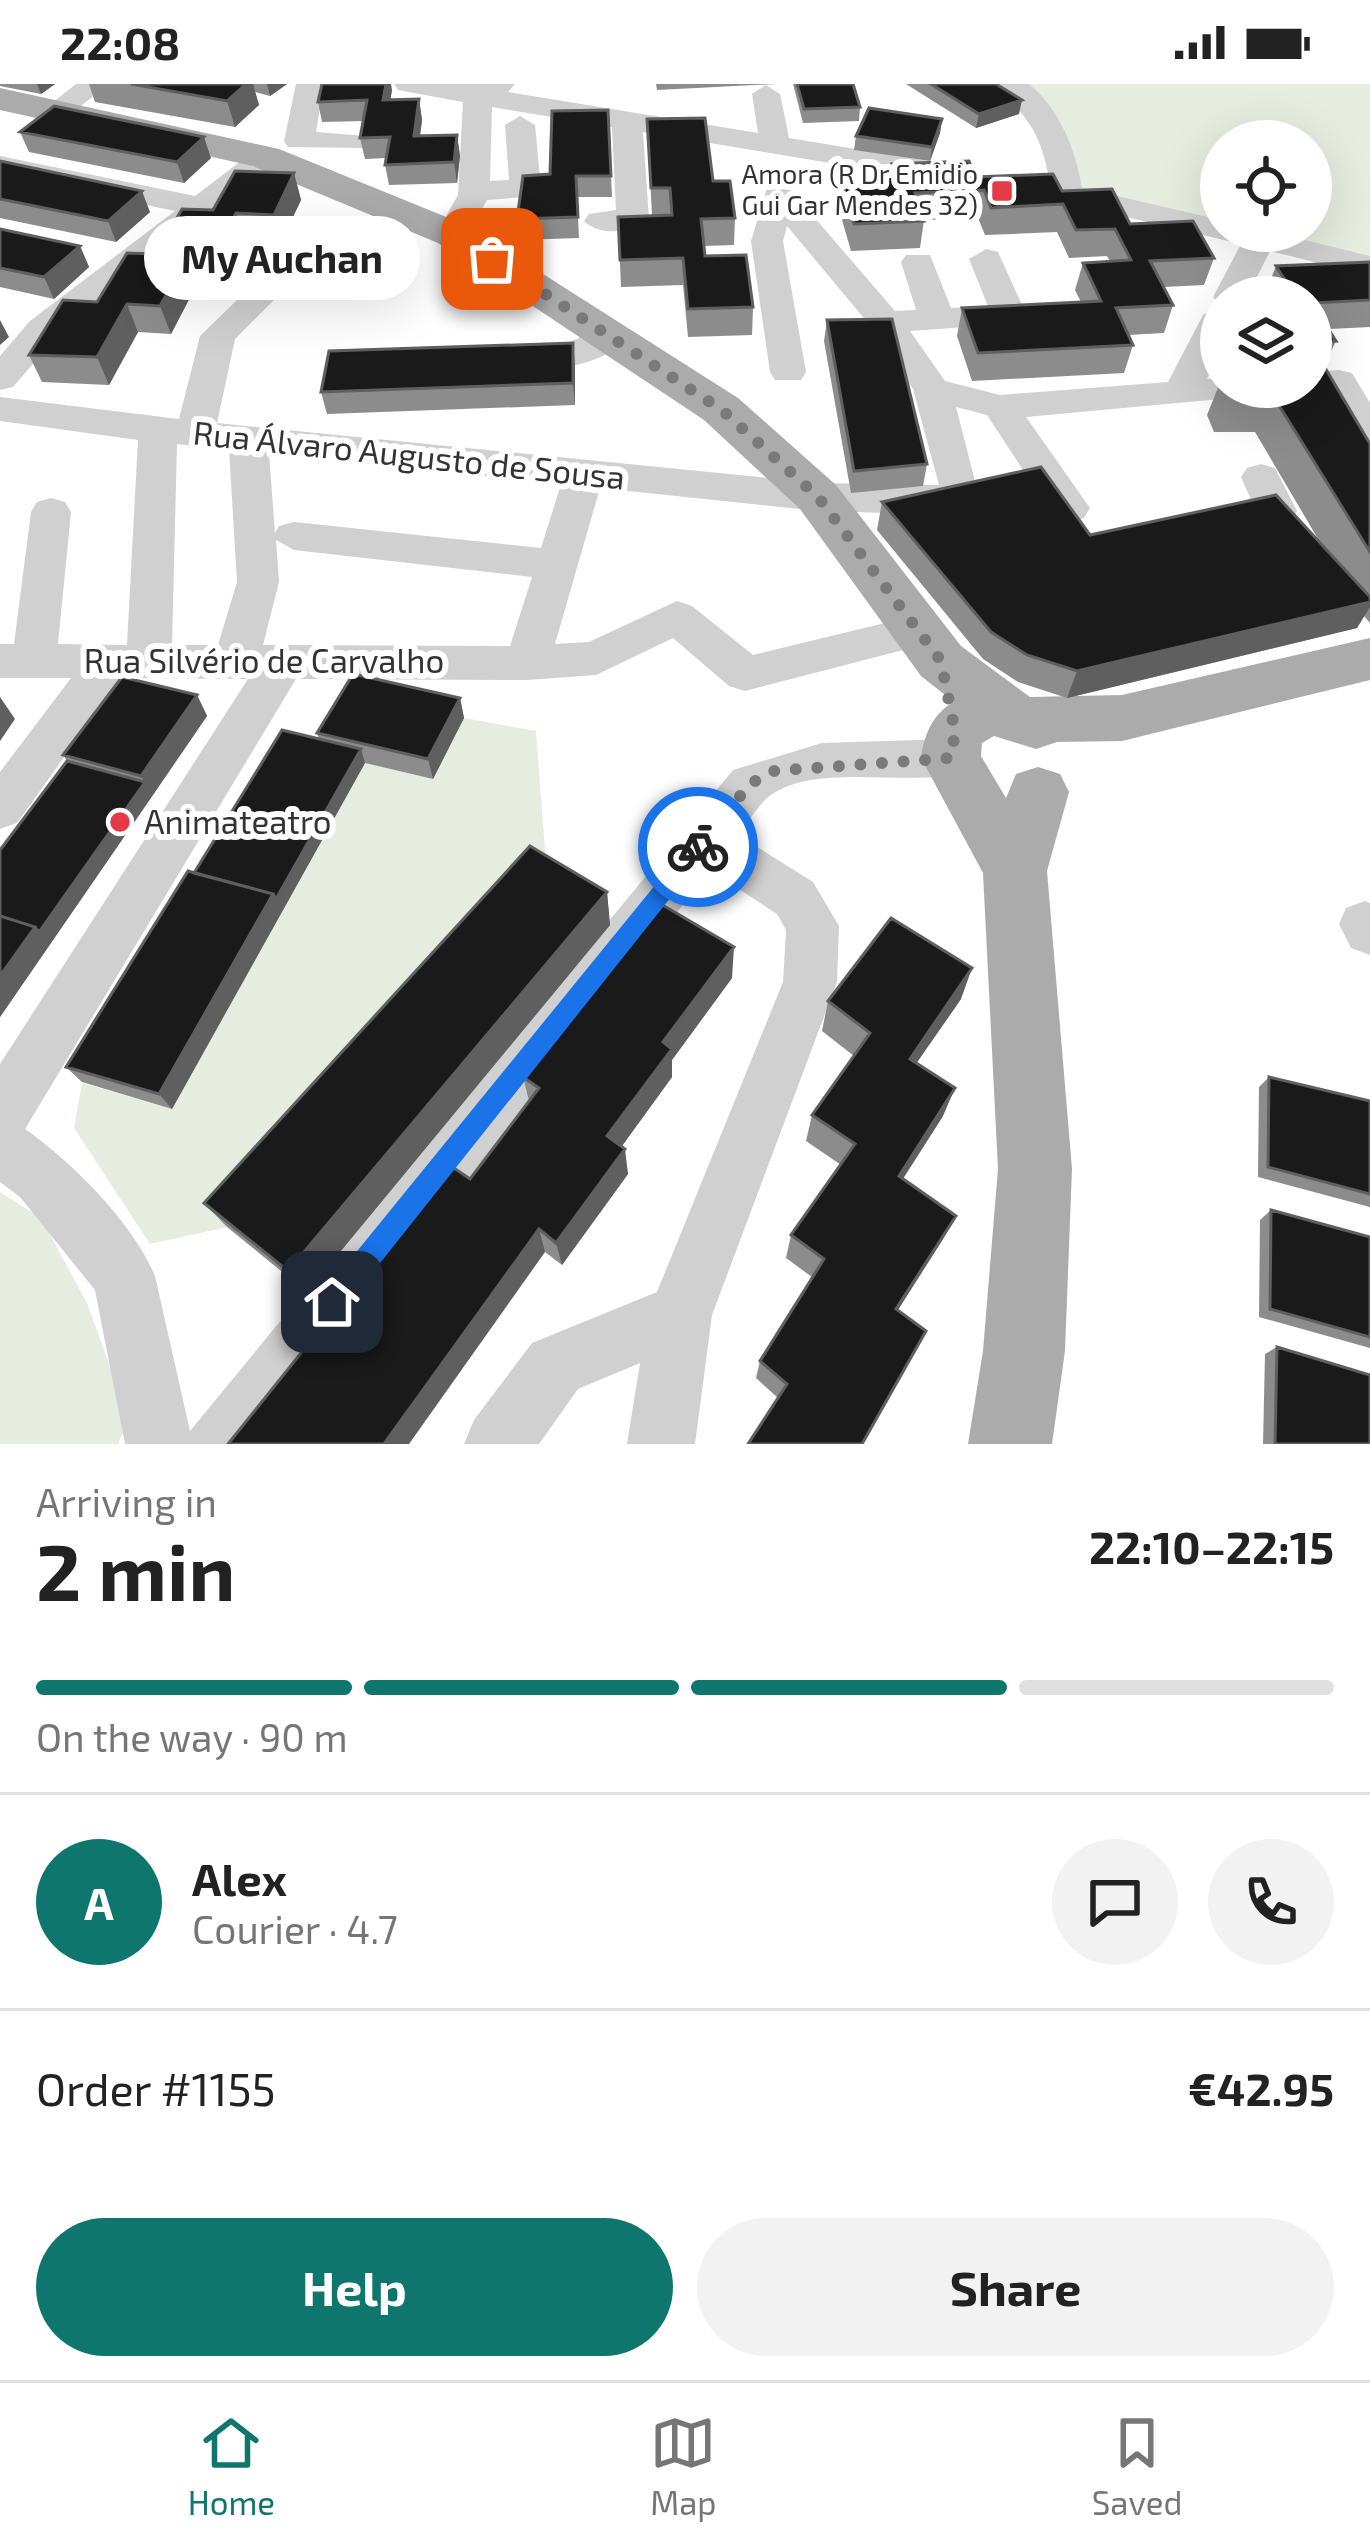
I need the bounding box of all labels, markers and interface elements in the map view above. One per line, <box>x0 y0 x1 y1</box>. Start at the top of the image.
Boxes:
text: 22:08 <box>60 15 180 69</box>
map controls <box>1200 120 1332 408</box>
button: locate <box>1200 120 1332 252</box>
place label: Amora (R Dr Emidio Gui Gar Mendes 32) <box>741 157 978 220</box>
marker: Amora (R Dr Emidio Gui Gar Mendes 32) <box>989 178 1015 204</box>
pin <box>441 208 543 310</box>
callout: My Auchan <box>144 217 420 301</box>
icon: bag <box>459 226 525 292</box>
text: My Auchan <box>181 234 383 281</box>
button: layers <box>1200 276 1332 408</box>
street label: Rua Álvaro Augusto de Sousa <box>191 411 627 497</box>
street label: Rua Silvério de Carvalho <box>84 640 444 680</box>
courier <box>638 787 758 907</box>
place label: Animateatro <box>144 801 331 841</box>
marker: Animateatro <box>107 809 133 835</box>
icon: bike <box>665 814 731 880</box>
pin <box>281 1251 383 1353</box>
icon: home <box>299 1269 365 1335</box>
text: Arriving in <box>36 1478 217 1525</box>
text: 22:10–22:15 <box>1089 1519 1334 1573</box>
text: 2 min <box>36 1523 235 1617</box>
text: On the way · 90 m <box>36 1713 348 1760</box>
button: chat <box>1052 1839 1178 1965</box>
button: phone <box>1208 1839 1334 1965</box>
text: Alex <box>192 1851 287 1905</box>
text: A <box>84 1875 114 1929</box>
text: Courier · 4.7 <box>192 1905 398 1952</box>
text: Order #1155 <box>36 2061 276 2115</box>
text: €42.95 <box>1188 2061 1334 2115</box>
button: Help <box>36 2218 673 2356</box>
button: Share <box>697 2218 1334 2356</box>
tab: Home <box>188 2410 275 2522</box>
tab: Map <box>650 2410 717 2522</box>
tab: Saved <box>1092 2410 1182 2522</box>

